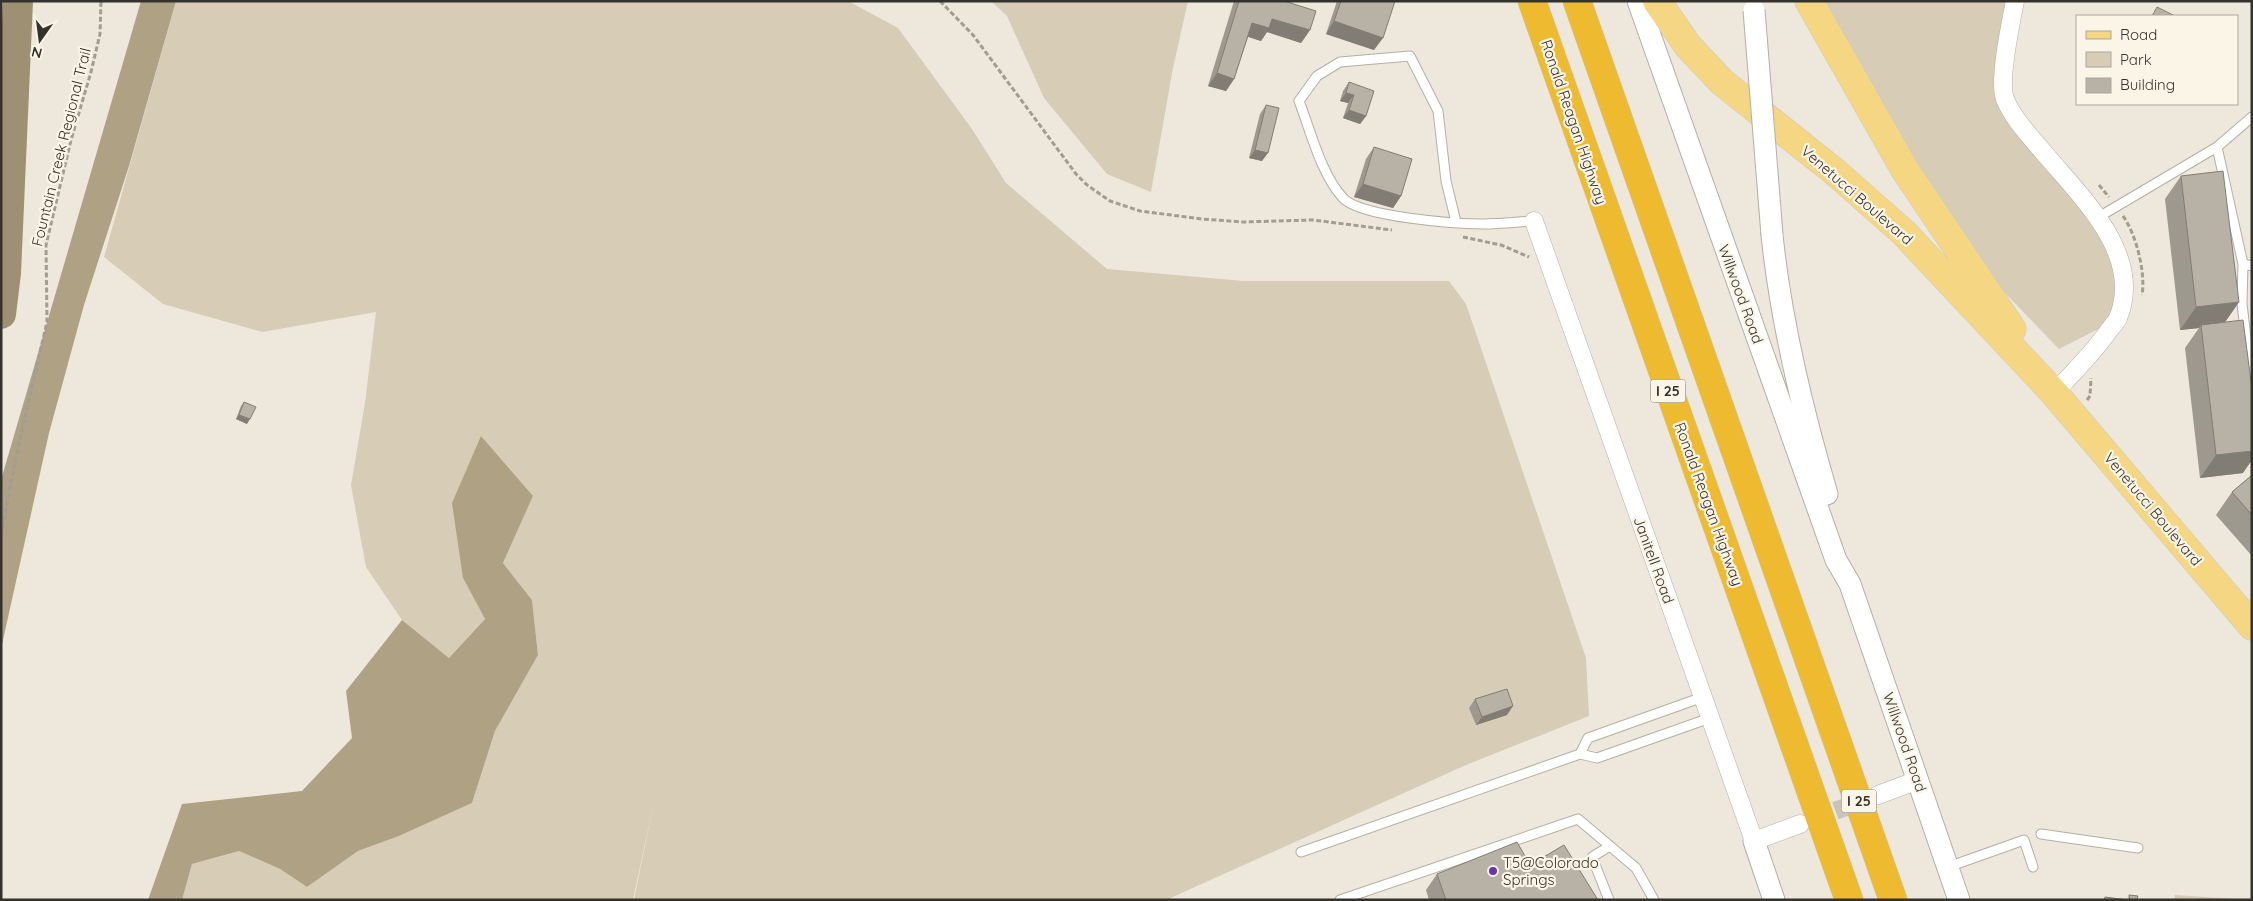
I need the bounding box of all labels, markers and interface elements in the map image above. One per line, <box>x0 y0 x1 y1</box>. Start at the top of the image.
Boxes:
north arrow <box>15 15 65 65</box>
legend <box>2076 15 2238 105</box>
text: Road <box>2120 25 2157 44</box>
street label: Ronald Reagan Highway <box>1537 37 1611 207</box>
text: N <box>30 43 44 63</box>
street label: Fountain Creek Regional Trail <box>27 46 95 248</box>
text: Park <box>2120 50 2152 69</box>
text: Building <box>2120 75 2175 94</box>
street label: Venetucci Boulevard <box>1797 141 1917 249</box>
street label: Willwood Road <box>1714 242 1768 346</box>
road number: I 25 <box>1650 380 1686 402</box>
street label: Ronald Reagan Highway <box>1671 420 1747 588</box>
street label: Venetucci Boulevard <box>2100 448 2206 570</box>
street label: Janitell Road <box>1629 514 1679 606</box>
street label: Willwood Road <box>1879 690 1931 794</box>
road number: I 25 <box>1842 789 1876 812</box>
place label: T5@Colorado Springs <box>1503 853 1599 889</box>
marker: T5@Colorado Springs <box>1487 865 1499 877</box>

